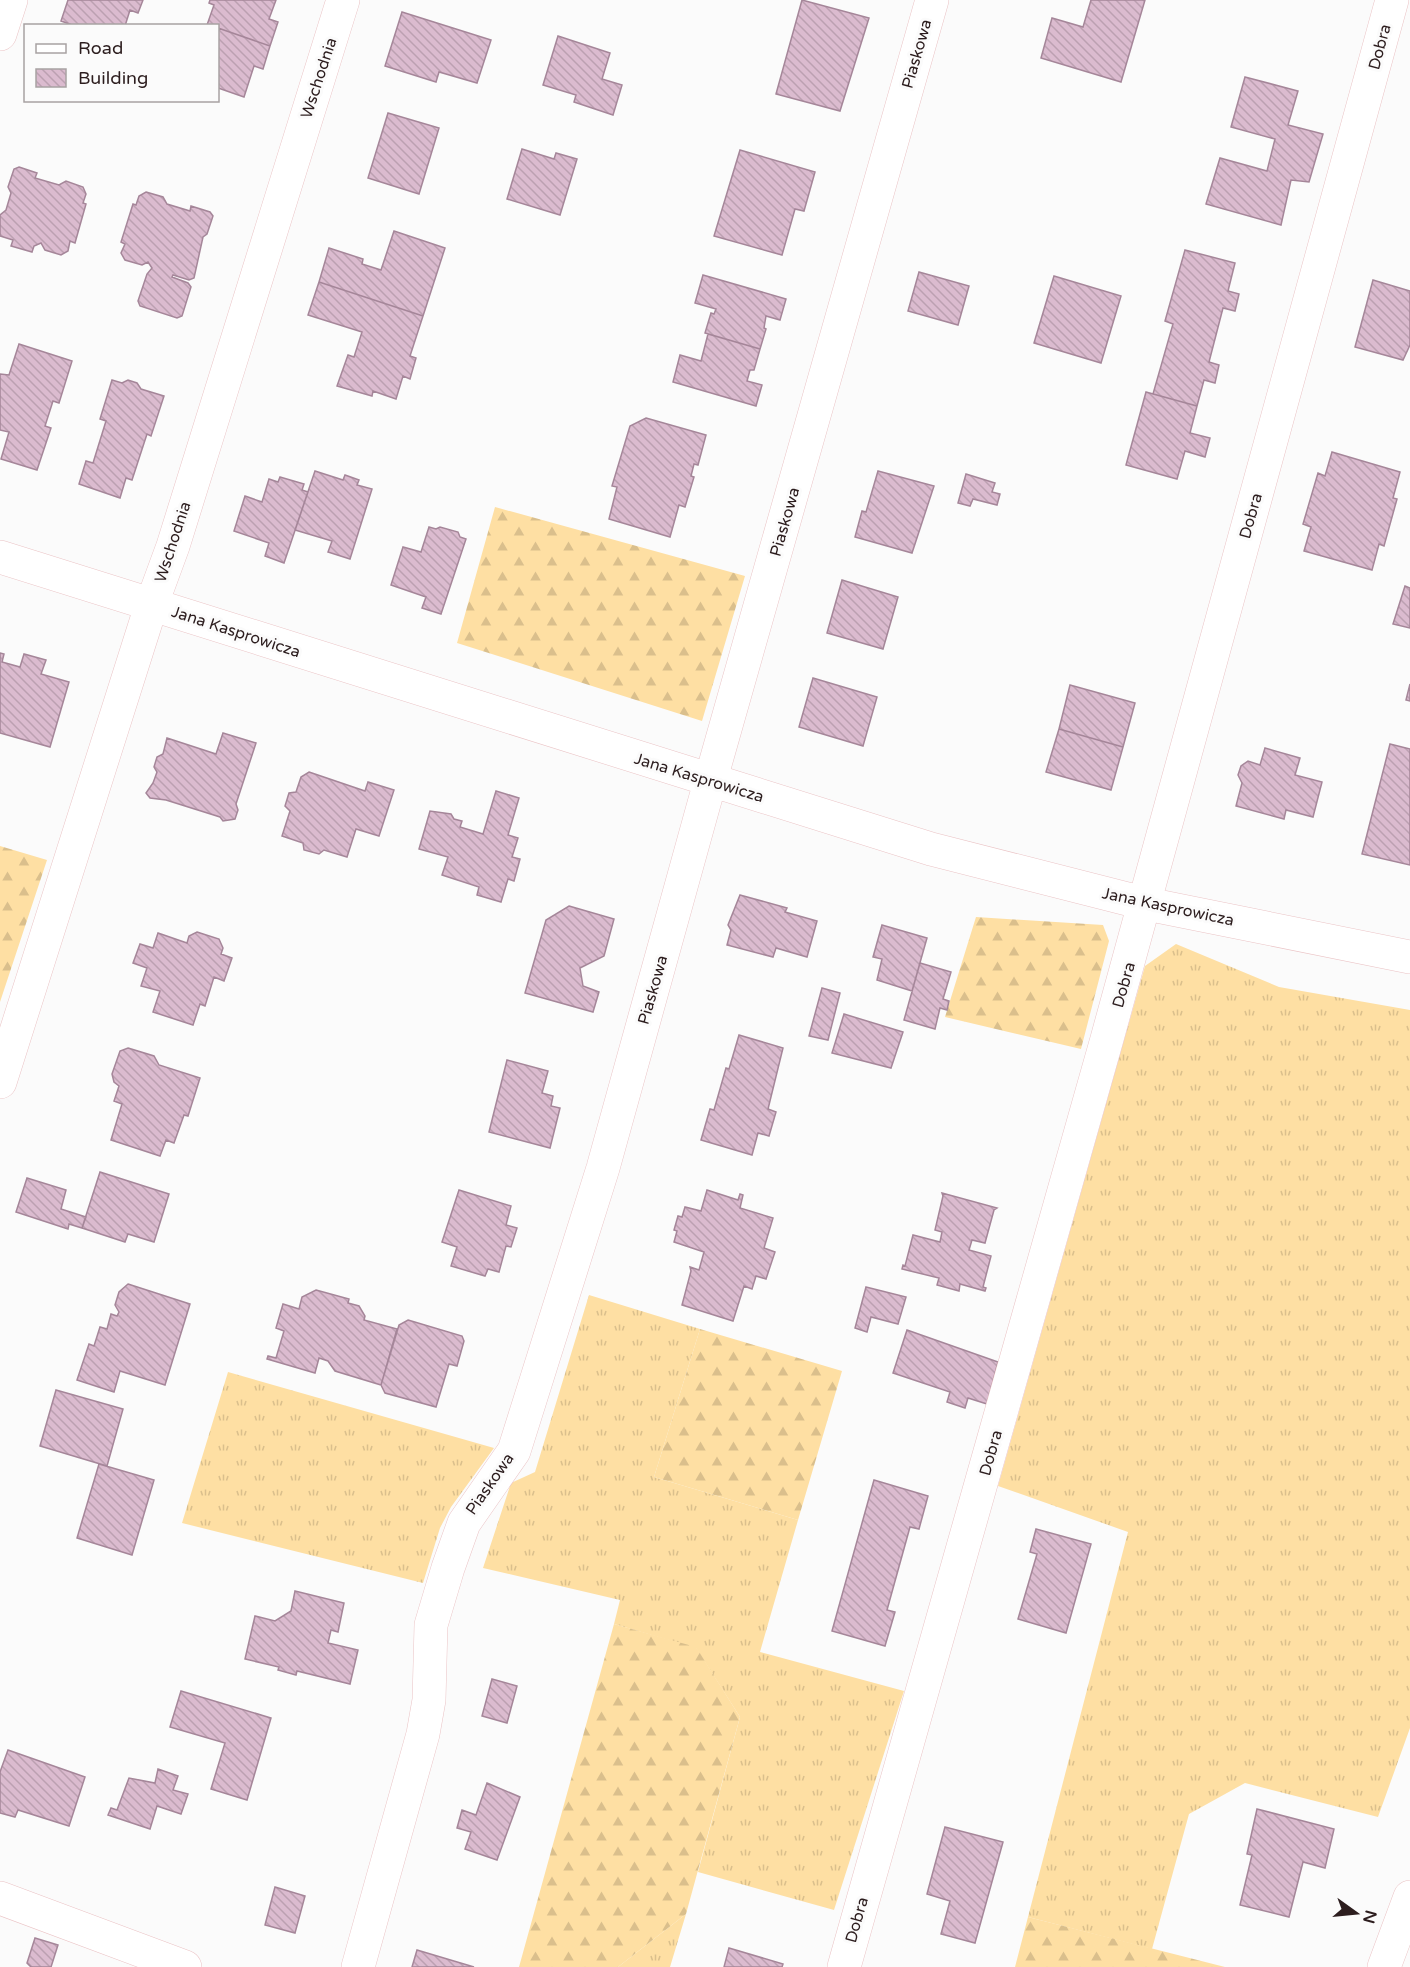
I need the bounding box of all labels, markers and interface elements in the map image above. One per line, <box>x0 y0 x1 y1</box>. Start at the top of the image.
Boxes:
street label: Piaskowa <box>898 17 936 91</box>
street label: Dobra <box>1364 22 1396 72</box>
legend <box>24 24 219 102</box>
street label: Wschodnia <box>297 35 341 121</box>
text: Road <box>78 37 123 59</box>
text: Building <box>78 67 148 89</box>
street label: Piaskowa <box>766 485 804 559</box>
street label: Dobra <box>1235 491 1267 541</box>
street label: Wschodnia <box>151 499 195 585</box>
street label: Jana Kasprowicza <box>169 602 303 662</box>
street label: Jana Kasprowicza <box>632 749 766 807</box>
street label: Jana Kasprowicza <box>1100 883 1236 931</box>
street label: Piaskowa <box>634 953 672 1027</box>
street label: Dobra <box>1108 960 1140 1010</box>
street label: Dobra <box>975 1428 1007 1478</box>
street label: Piaskowa <box>461 1449 519 1519</box>
north arrow <box>1326 1883 1386 1943</box>
street label: Dobra <box>841 1895 873 1945</box>
text: N <box>1358 1908 1381 1925</box>

